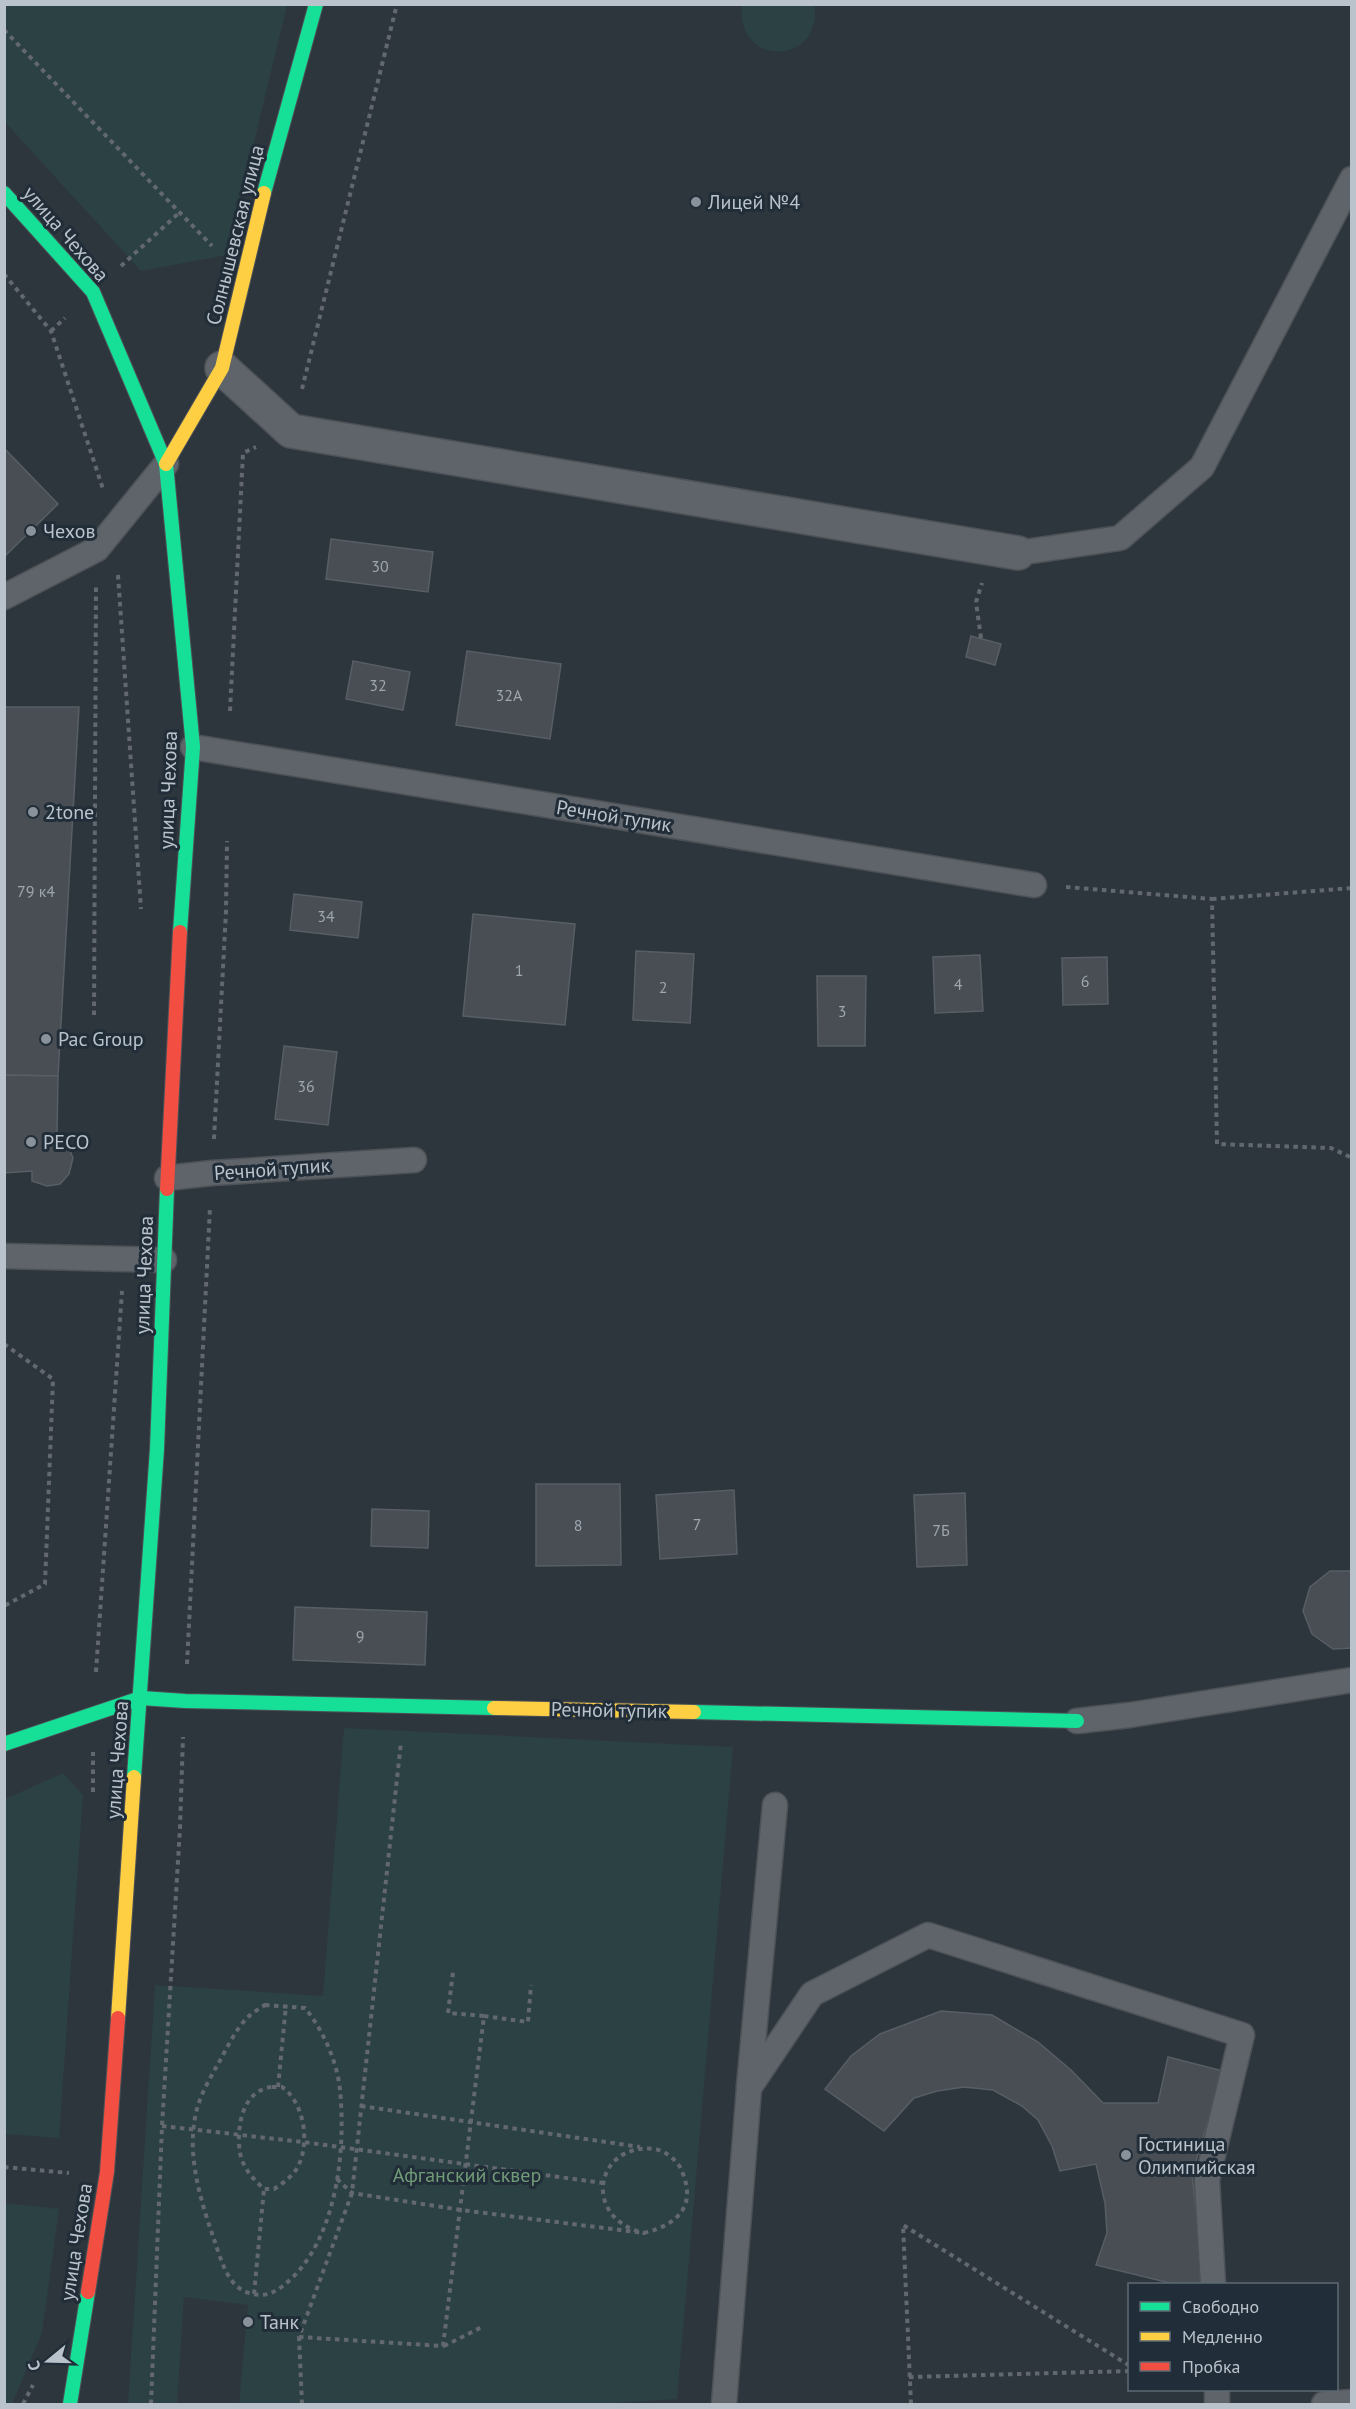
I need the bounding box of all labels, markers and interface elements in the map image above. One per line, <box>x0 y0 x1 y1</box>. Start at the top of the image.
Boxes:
street label: Солнышевская улица <box>200 142 270 328</box>
street label: улица Чехова <box>17 181 115 287</box>
place label: Лицей №4 <box>707 189 800 215</box>
marker: Лицей №4 <box>689 195 703 209</box>
place label: Чехов <box>43 518 95 544</box>
marker: Чехов <box>24 524 38 538</box>
house number: 30 <box>371 556 389 576</box>
house number: 32 <box>369 675 387 695</box>
house number: 32А <box>496 685 523 705</box>
street label: улица Чехова <box>153 730 183 850</box>
street label: Речной тупик <box>555 794 674 838</box>
place label: 2tone <box>45 799 94 825</box>
marker: 2tone <box>26 805 40 819</box>
house number: 79 к4 <box>17 881 55 901</box>
house number: 34 <box>317 906 335 926</box>
house number: 1 <box>515 960 523 980</box>
house number: 6 <box>1081 971 1089 991</box>
house number: 4 <box>954 974 963 994</box>
house number: 2 <box>659 977 667 997</box>
house number: 3 <box>838 1001 846 1021</box>
place label: Pac Group <box>58 1026 144 1052</box>
marker: Pac Group <box>39 1032 53 1046</box>
house number: 36 <box>297 1076 315 1096</box>
place label: РЕСО <box>43 1129 89 1155</box>
marker: РЕСО <box>24 1135 38 1149</box>
street label: Речной тупик <box>213 1152 331 1186</box>
street label: улица Чехова <box>129 1215 159 1335</box>
house number: 7 <box>693 1514 701 1534</box>
house number: 8 <box>574 1515 582 1535</box>
house number: 7Б <box>932 1520 950 1540</box>
house number: 9 <box>356 1626 364 1646</box>
street label: Речной тупик <box>551 1696 668 1724</box>
street label: улица Чехова <box>100 1700 134 1820</box>
place label: Гостиница Олимпийская <box>1138 2131 1255 2180</box>
marker: Гостиница Олимпийская <box>1119 2148 1133 2162</box>
park label: Афганский сквер <box>393 2162 541 2188</box>
street label: улица Чехова <box>54 2181 98 2303</box>
legend <box>1128 2283 1338 2391</box>
text: Свободно <box>1182 2295 1259 2318</box>
place label: Танк <box>260 2309 300 2335</box>
marker: Танк <box>241 2315 255 2329</box>
text: Медленно <box>1182 2325 1263 2348</box>
north arrow <box>18 2331 78 2391</box>
text: Пробка <box>1182 2355 1240 2378</box>
text: С <box>23 2358 45 2373</box>

